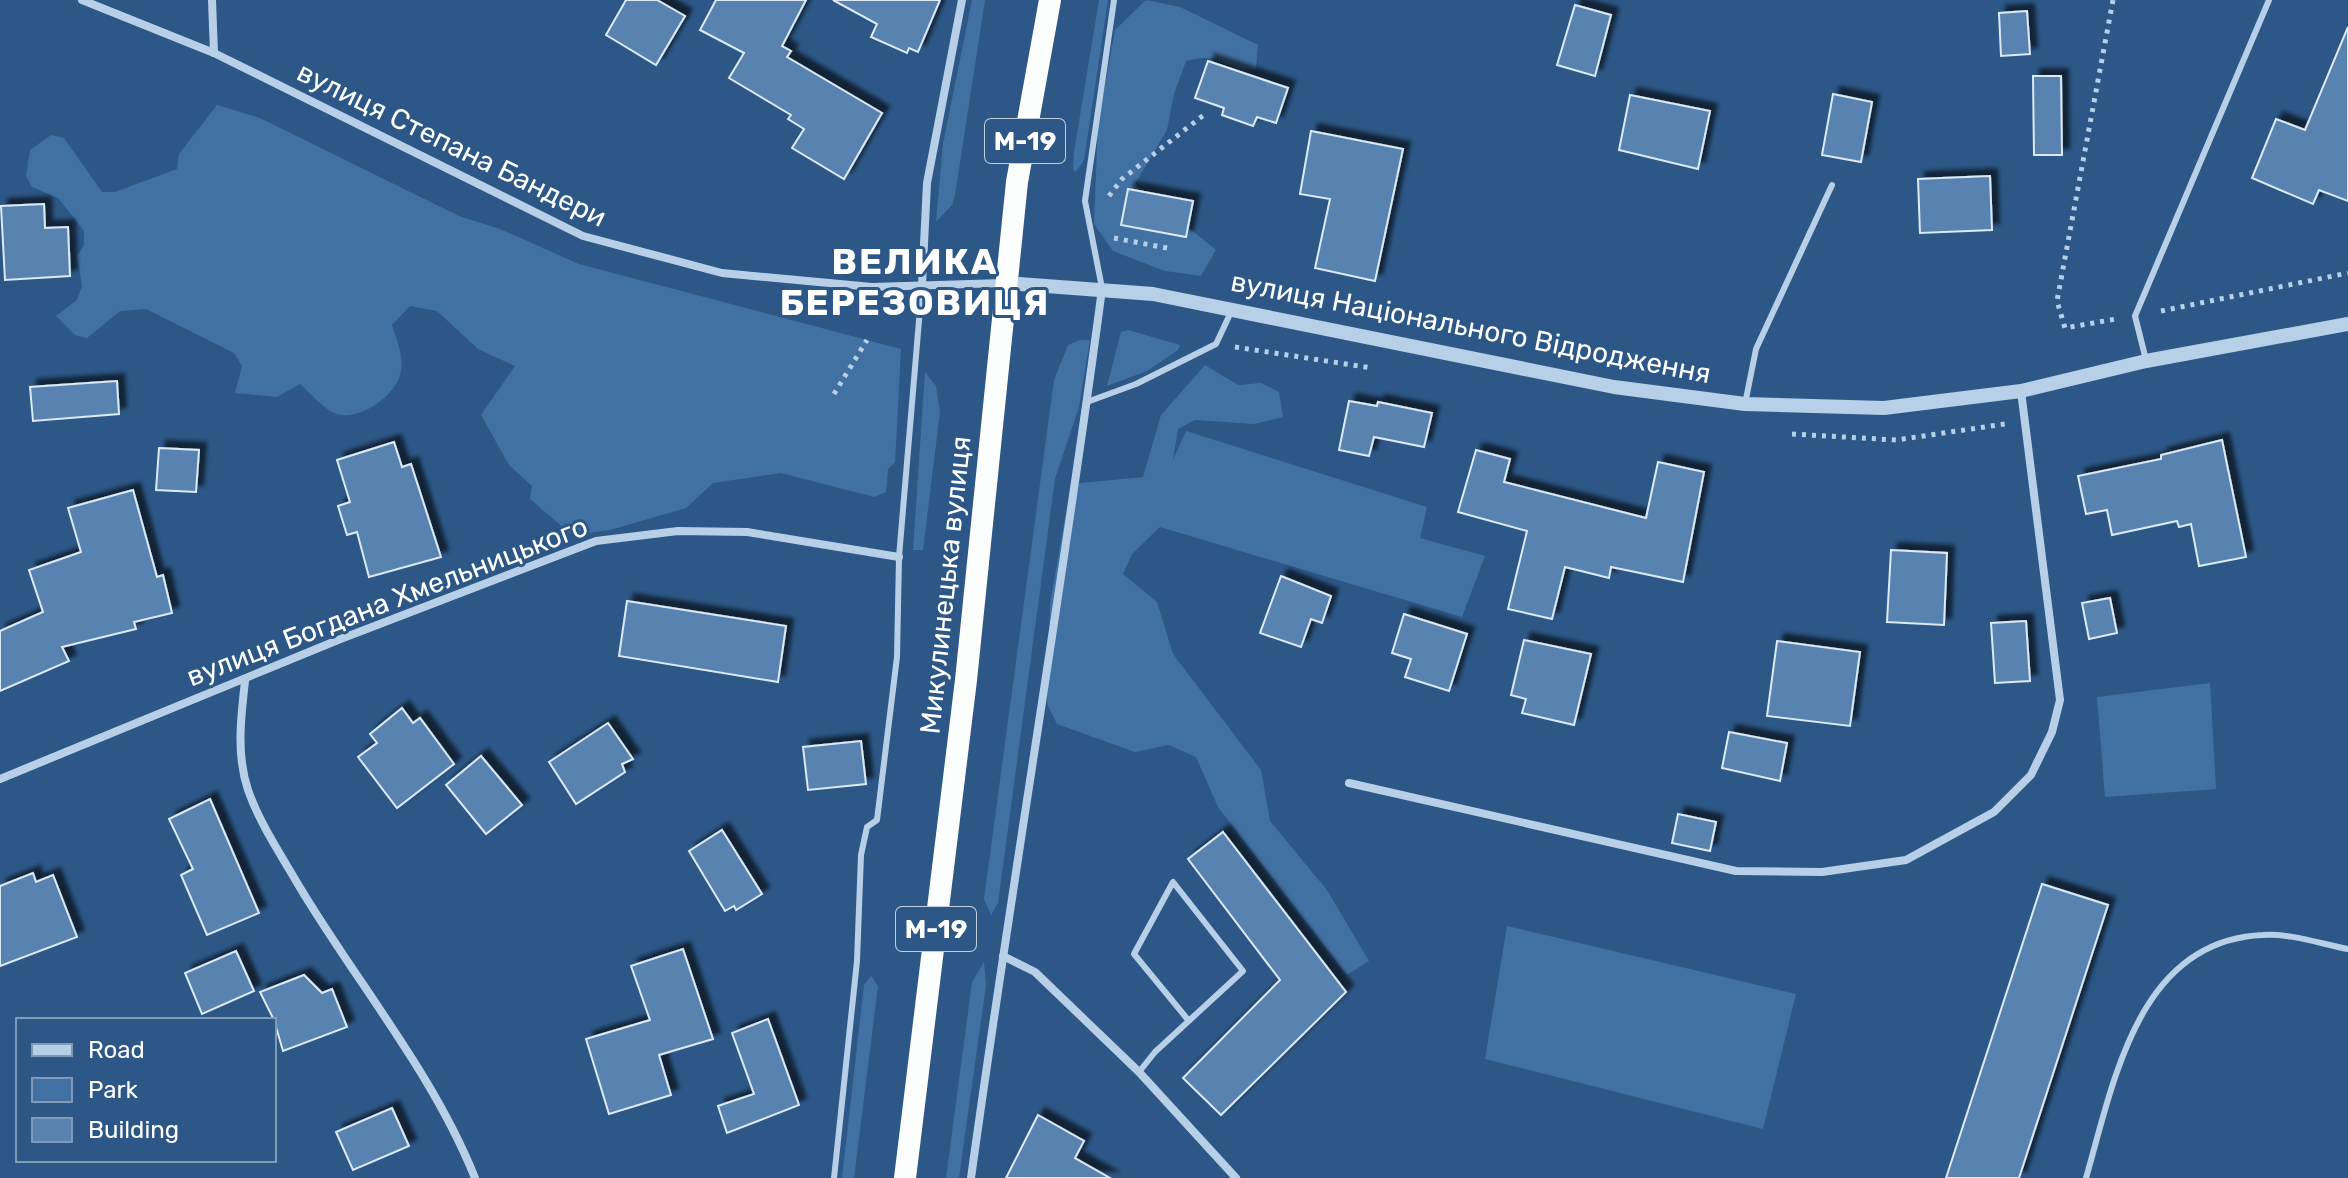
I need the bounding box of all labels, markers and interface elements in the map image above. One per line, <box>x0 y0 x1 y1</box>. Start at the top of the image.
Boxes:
street label: вулиця Степана Бандери <box>292 55 612 234</box>
road number: М-19 <box>985 119 1065 163</box>
district label: ВЕЛИКА БЕРЕЗОВИЦЯ <box>780 240 1050 324</box>
street label: вулиця Національного Відродження <box>1228 265 1714 390</box>
street label: Микулинецька вулиця <box>913 434 978 736</box>
street label: вулиця Богдана Хмельницького <box>182 510 592 693</box>
road number: М-19 <box>896 907 976 951</box>
legend <box>16 1018 276 1162</box>
text: Road <box>88 1036 145 1064</box>
text: Park <box>88 1076 139 1104</box>
text: Building <box>88 1116 179 1144</box>

